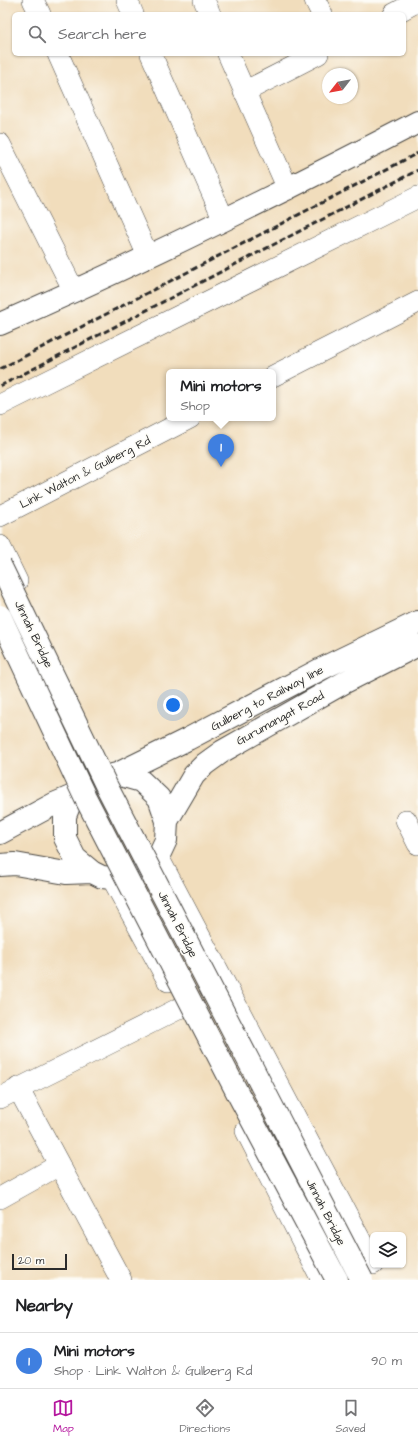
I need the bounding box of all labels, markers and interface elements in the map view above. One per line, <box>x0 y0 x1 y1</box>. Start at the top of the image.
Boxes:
search box <box>12 12 406 56</box>
icon: search <box>26 23 48 45</box>
text: Search here <box>58 24 147 45</box>
north arrow <box>322 68 358 104</box>
popup <box>166 369 276 421</box>
text: Mini motors <box>181 376 261 397</box>
text: Shop <box>181 397 210 415</box>
street label: Link Walton & Gulberg Rd <box>17 432 154 514</box>
pin: 1 <box>208 434 234 467</box>
street label: Jinnah Bridge <box>9 598 57 672</box>
street label: Gulberg to Railway line <box>208 661 327 736</box>
street label: Gurumangat Road <box>233 687 328 751</box>
your location <box>163 695 183 715</box>
street label: Jinnah Bridge <box>153 888 202 961</box>
street label: Jinnah Bridge <box>301 1176 350 1249</box>
map controls <box>370 1232 406 1268</box>
button: layers <box>370 1232 406 1268</box>
scale bar <box>12 1252 67 1271</box>
text: 20 m <box>18 1253 44 1268</box>
text: Nearby <box>16 1294 73 1318</box>
text: Mini motors <box>54 1341 135 1362</box>
text: 1 <box>28 1352 30 1370</box>
text: 90 m <box>371 1352 402 1370</box>
text: Shop · Link Walton & Gulberg Rd <box>54 1362 252 1380</box>
tab: Map <box>52 1397 74 1436</box>
tab: Directions <box>179 1397 231 1436</box>
tab: Saved <box>336 1397 366 1436</box>

